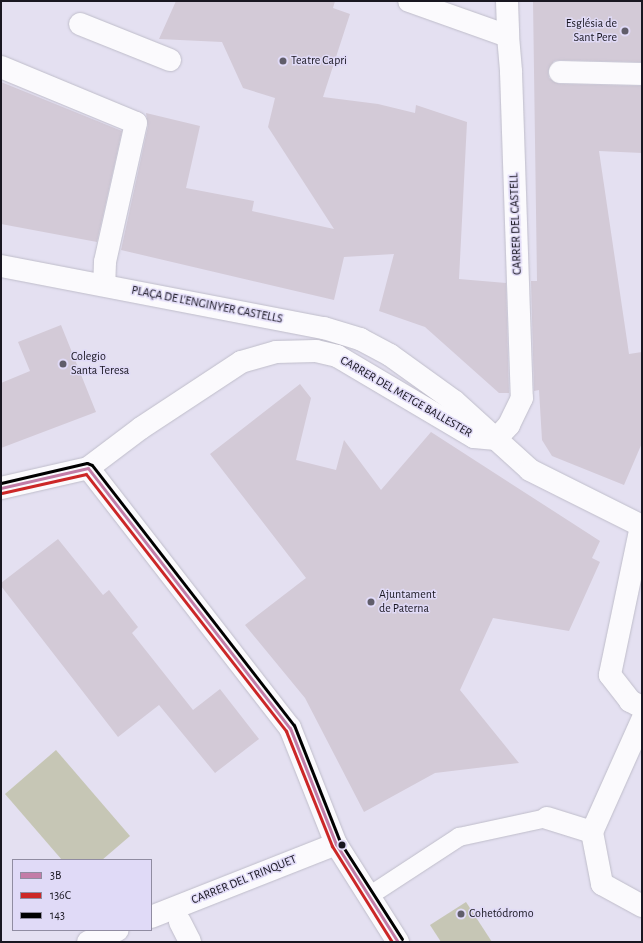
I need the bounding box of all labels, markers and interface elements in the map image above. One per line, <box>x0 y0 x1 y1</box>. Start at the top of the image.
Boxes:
place label: Església de Sant Pere <box>566 17 617 45</box>
marker: Església de Sant Pere <box>620 26 630 36</box>
place label: Teatre Capri <box>291 54 347 68</box>
marker: Teatre Capri <box>278 56 288 66</box>
street label: CARRER DEL CASTELL <box>507 173 525 275</box>
street label: PLAÇA DE L'ENGINYER CASTELLS <box>130 283 284 327</box>
place label: Colegio Santa Teresa <box>71 350 129 378</box>
street label: CARRER DEL METGE BALLESTER <box>337 353 475 441</box>
marker: Colegio Santa Teresa <box>58 359 68 369</box>
place label: Ajuntament de Paterna <box>379 588 436 616</box>
marker: Ajuntament de Paterna <box>366 597 376 607</box>
unlabelled marker <box>337 840 347 850</box>
street label: CARRER DEL TRINQUET <box>189 852 299 908</box>
legend <box>12 859 152 931</box>
text: 3B <box>50 869 61 881</box>
text: 136C <box>50 889 71 901</box>
place label: Cohetódromo <box>469 907 534 921</box>
text: 143 <box>50 909 65 921</box>
marker: Cohetódromo <box>456 909 466 919</box>

